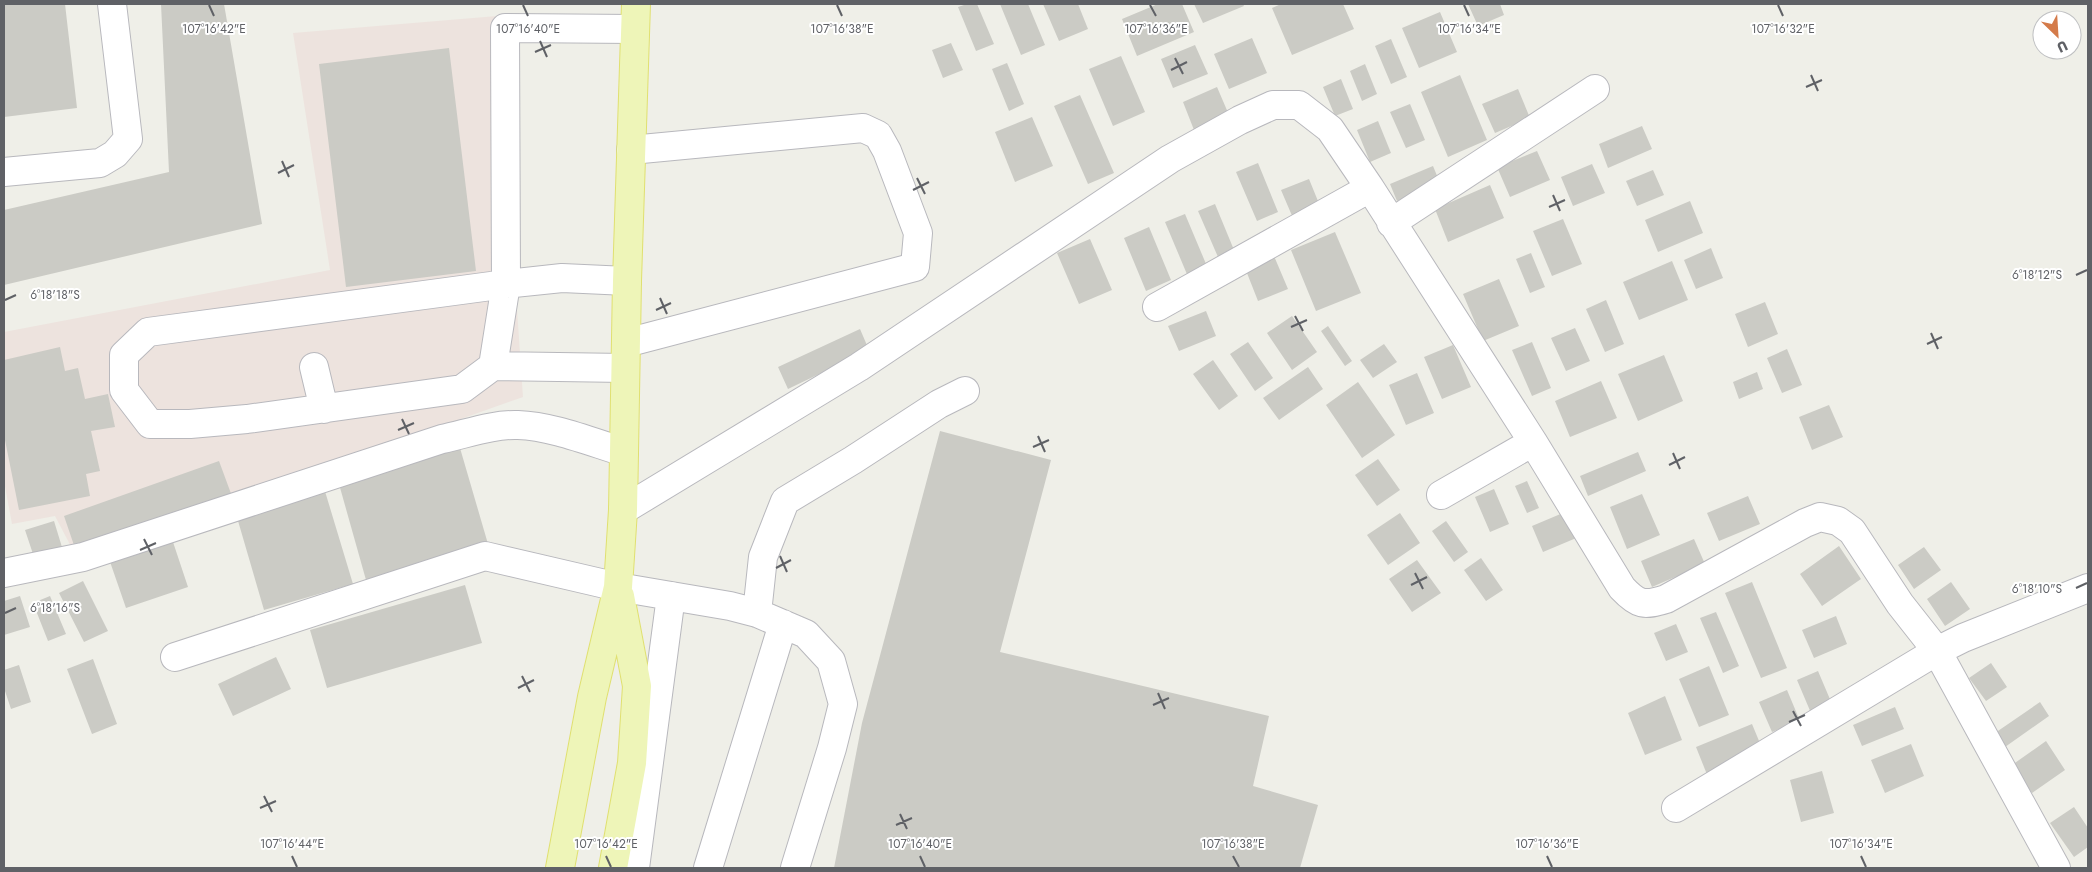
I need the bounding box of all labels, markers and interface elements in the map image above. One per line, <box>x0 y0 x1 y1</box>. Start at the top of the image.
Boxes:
north arrow <box>2032 10 2082 60</box>
text: 107°16'42"E <box>182 20 246 38</box>
text: 107°16'40"E <box>496 20 560 38</box>
text: 107°16'38"E <box>810 20 874 38</box>
text: 107°16'36"E <box>1124 20 1188 38</box>
text: 107°16'34"E <box>1437 20 1501 38</box>
text: 107°16'32"E <box>1751 20 1815 38</box>
text: U <box>2054 36 2071 58</box>
text: 6°18'12"S <box>2012 266 2062 284</box>
text: 6°18'18"S <box>30 286 80 304</box>
text: 6°18'10"S <box>2012 580 2063 598</box>
text: 6°18'16"S <box>30 599 80 617</box>
text: 107°16'44"E <box>260 835 324 853</box>
text: 107°16'42"E <box>574 835 638 853</box>
text: 107°16'40"E <box>888 835 952 853</box>
text: 107°16'38"E <box>1201 835 1265 853</box>
text: 107°16'36"E <box>1515 835 1579 853</box>
text: 107°16'34"E <box>1829 835 1893 853</box>

